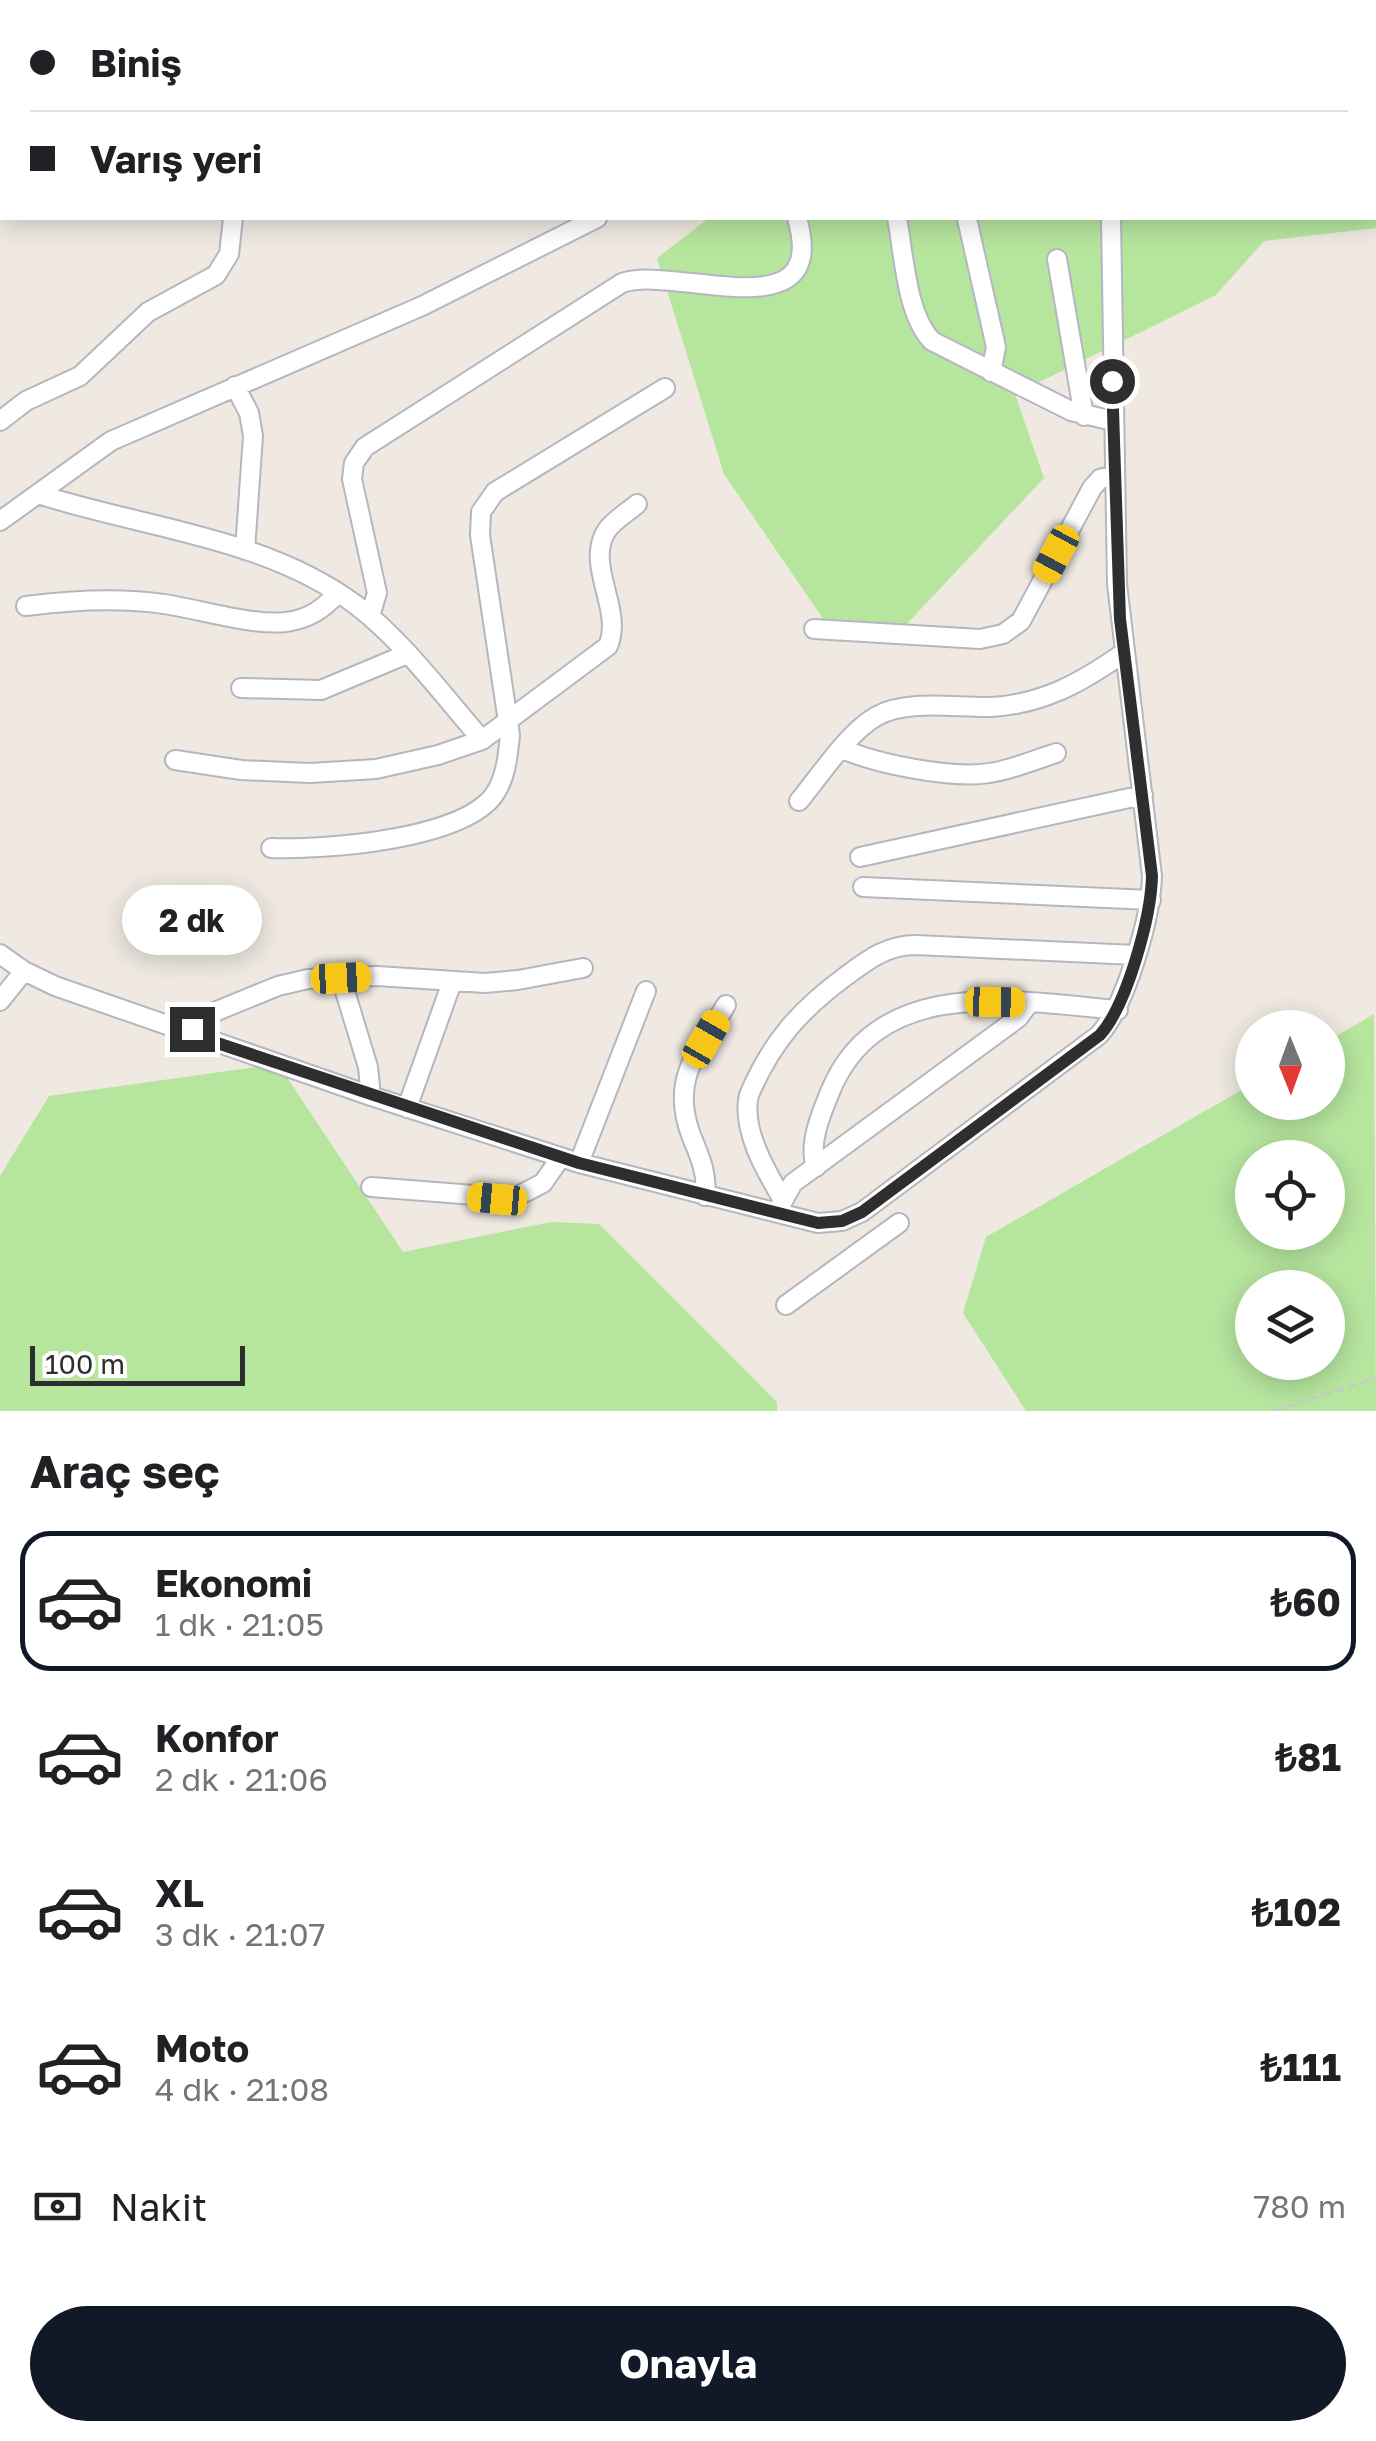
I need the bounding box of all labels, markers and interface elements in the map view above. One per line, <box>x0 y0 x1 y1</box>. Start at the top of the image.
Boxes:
text: Biniş <box>90 40 182 85</box>
text: Varış yeri <box>90 136 262 181</box>
route start <box>1090 359 1135 404</box>
car <box>1029 520 1083 588</box>
callout: 2 dk <box>122 884 262 954</box>
text: 2 dk <box>159 901 225 939</box>
car <box>310 961 372 995</box>
car <box>965 986 1025 1018</box>
car <box>678 1006 734 1072</box>
route end <box>170 1007 215 1052</box>
north arrow <box>1235 1010 1345 1120</box>
map controls <box>1235 1010 1345 1380</box>
button: locate <box>1235 1140 1345 1250</box>
car <box>466 1181 528 1217</box>
button: layers <box>1235 1270 1345 1380</box>
scale bar <box>30 1341 245 1386</box>
text: 100 m <box>45 1347 125 1380</box>
text: Araç seç <box>30 1444 220 1498</box>
icon: car <box>35 1556 125 1646</box>
text: Ekonomi <box>155 1560 312 1605</box>
text: ₺60 <box>1270 1579 1341 1624</box>
text: 1 dk · 21:05 <box>155 1605 324 1643</box>
icon: car <box>35 1711 125 1801</box>
text: Konfor <box>155 1715 279 1760</box>
text: ₺81 <box>1275 1734 1341 1779</box>
text: 2 dk · 21:06 <box>155 1760 328 1798</box>
icon: car <box>35 1866 125 1956</box>
text: XL <box>155 1870 204 1915</box>
text: ₺102 <box>1252 1889 1341 1934</box>
text: 3 dk · 21:07 <box>155 1915 326 1953</box>
icon: car <box>35 2021 125 2111</box>
text: Moto <box>155 2025 249 2070</box>
text: ₺111 <box>1261 2044 1341 2089</box>
text: 4 dk · 21:08 <box>155 2070 329 2108</box>
icon: cash <box>30 2179 85 2234</box>
text: Nakit <box>110 2184 207 2229</box>
text: 780 m <box>1253 2187 1346 2225</box>
button: Onayla <box>30 2306 1346 2421</box>

